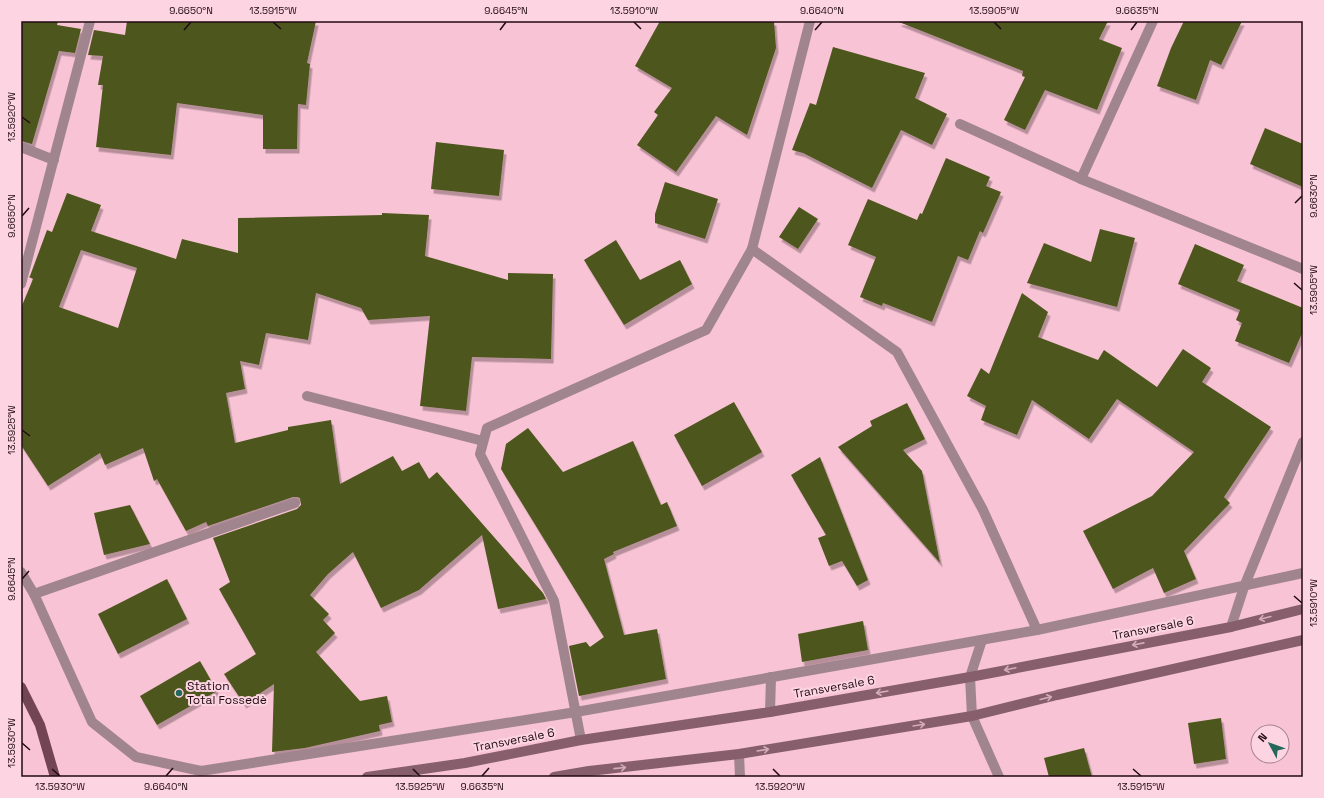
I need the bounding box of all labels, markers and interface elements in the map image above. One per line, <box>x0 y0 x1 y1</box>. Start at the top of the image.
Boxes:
text: 9.6650°N <box>169 4 213 17</box>
text: 13.5915°W <box>249 4 297 17</box>
text: 9.6645°N <box>484 4 528 17</box>
text: 13.5910°W <box>610 4 658 17</box>
text: 9.6640°N <box>800 4 844 17</box>
text: 13.5905°W <box>969 4 1019 17</box>
text: 9.6635°N <box>1115 4 1159 17</box>
text: 13.5920°W <box>5 92 18 142</box>
text: 9.6630°N <box>1307 174 1320 218</box>
text: 9.6650°N <box>5 194 18 238</box>
text: 13.5905°W <box>1307 265 1320 315</box>
text: 13.5925°W <box>5 405 18 455</box>
text: 9.6645°N <box>5 557 18 601</box>
text: 13.5910°W <box>1307 579 1320 627</box>
street label: Transversale 6 <box>1111 612 1195 644</box>
one-way arrow <box>1259 615 1272 623</box>
one-way arrow <box>1132 640 1145 648</box>
one-way arrow <box>1004 665 1017 673</box>
street label: Transversale 6 <box>792 672 876 702</box>
place label: Station Total Fossedè <box>187 678 267 708</box>
marker: Station Total Fossedè <box>174 688 184 698</box>
one-way arrow <box>876 688 889 696</box>
one-way arrow <box>1039 693 1052 701</box>
text: 13.5930°W <box>5 718 18 768</box>
one-way arrow <box>912 720 925 728</box>
street label: Transversale 6 <box>472 724 556 756</box>
north arrow <box>1250 724 1290 764</box>
text: N <box>1255 730 1270 745</box>
one-way arrow <box>756 746 769 754</box>
one-way arrow <box>613 764 626 772</box>
text: 13.5930°W <box>35 780 85 793</box>
text: 9.6640°N <box>144 780 188 793</box>
text: 13.5925°W <box>395 780 445 793</box>
text: 9.6635°N <box>460 780 504 793</box>
text: 13.5920°W <box>755 780 805 793</box>
text: 13.5915°W <box>1117 780 1165 793</box>

